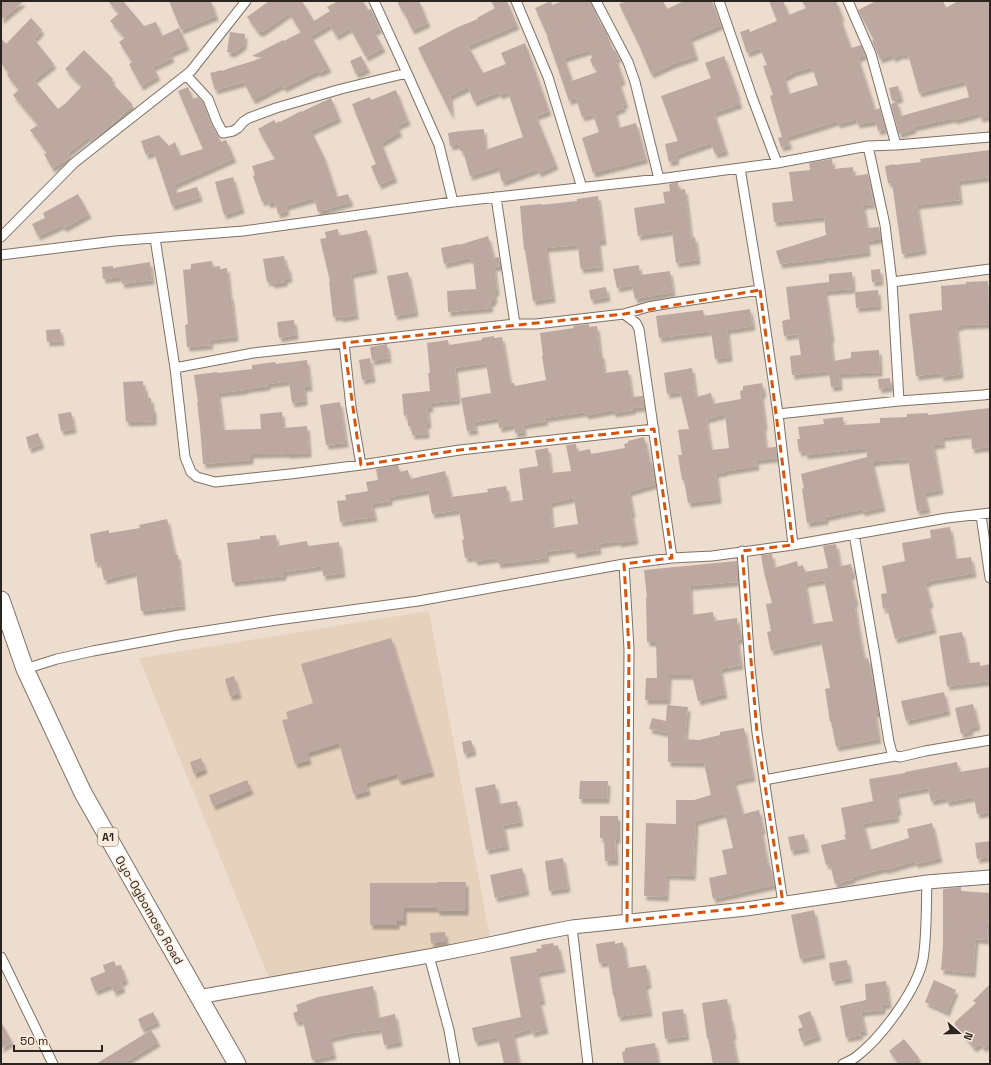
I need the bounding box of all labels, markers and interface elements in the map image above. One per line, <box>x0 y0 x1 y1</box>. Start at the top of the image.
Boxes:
road number: A1 <box>98 828 118 846</box>
street label: Oyo-Ogbomoso Road <box>111 853 187 967</box>
north arrow <box>939 1013 979 1053</box>
scale bar <box>14 1027 102 1053</box>
text: N <box>961 1031 976 1042</box>
text: 50 m <box>20 1033 48 1049</box>

